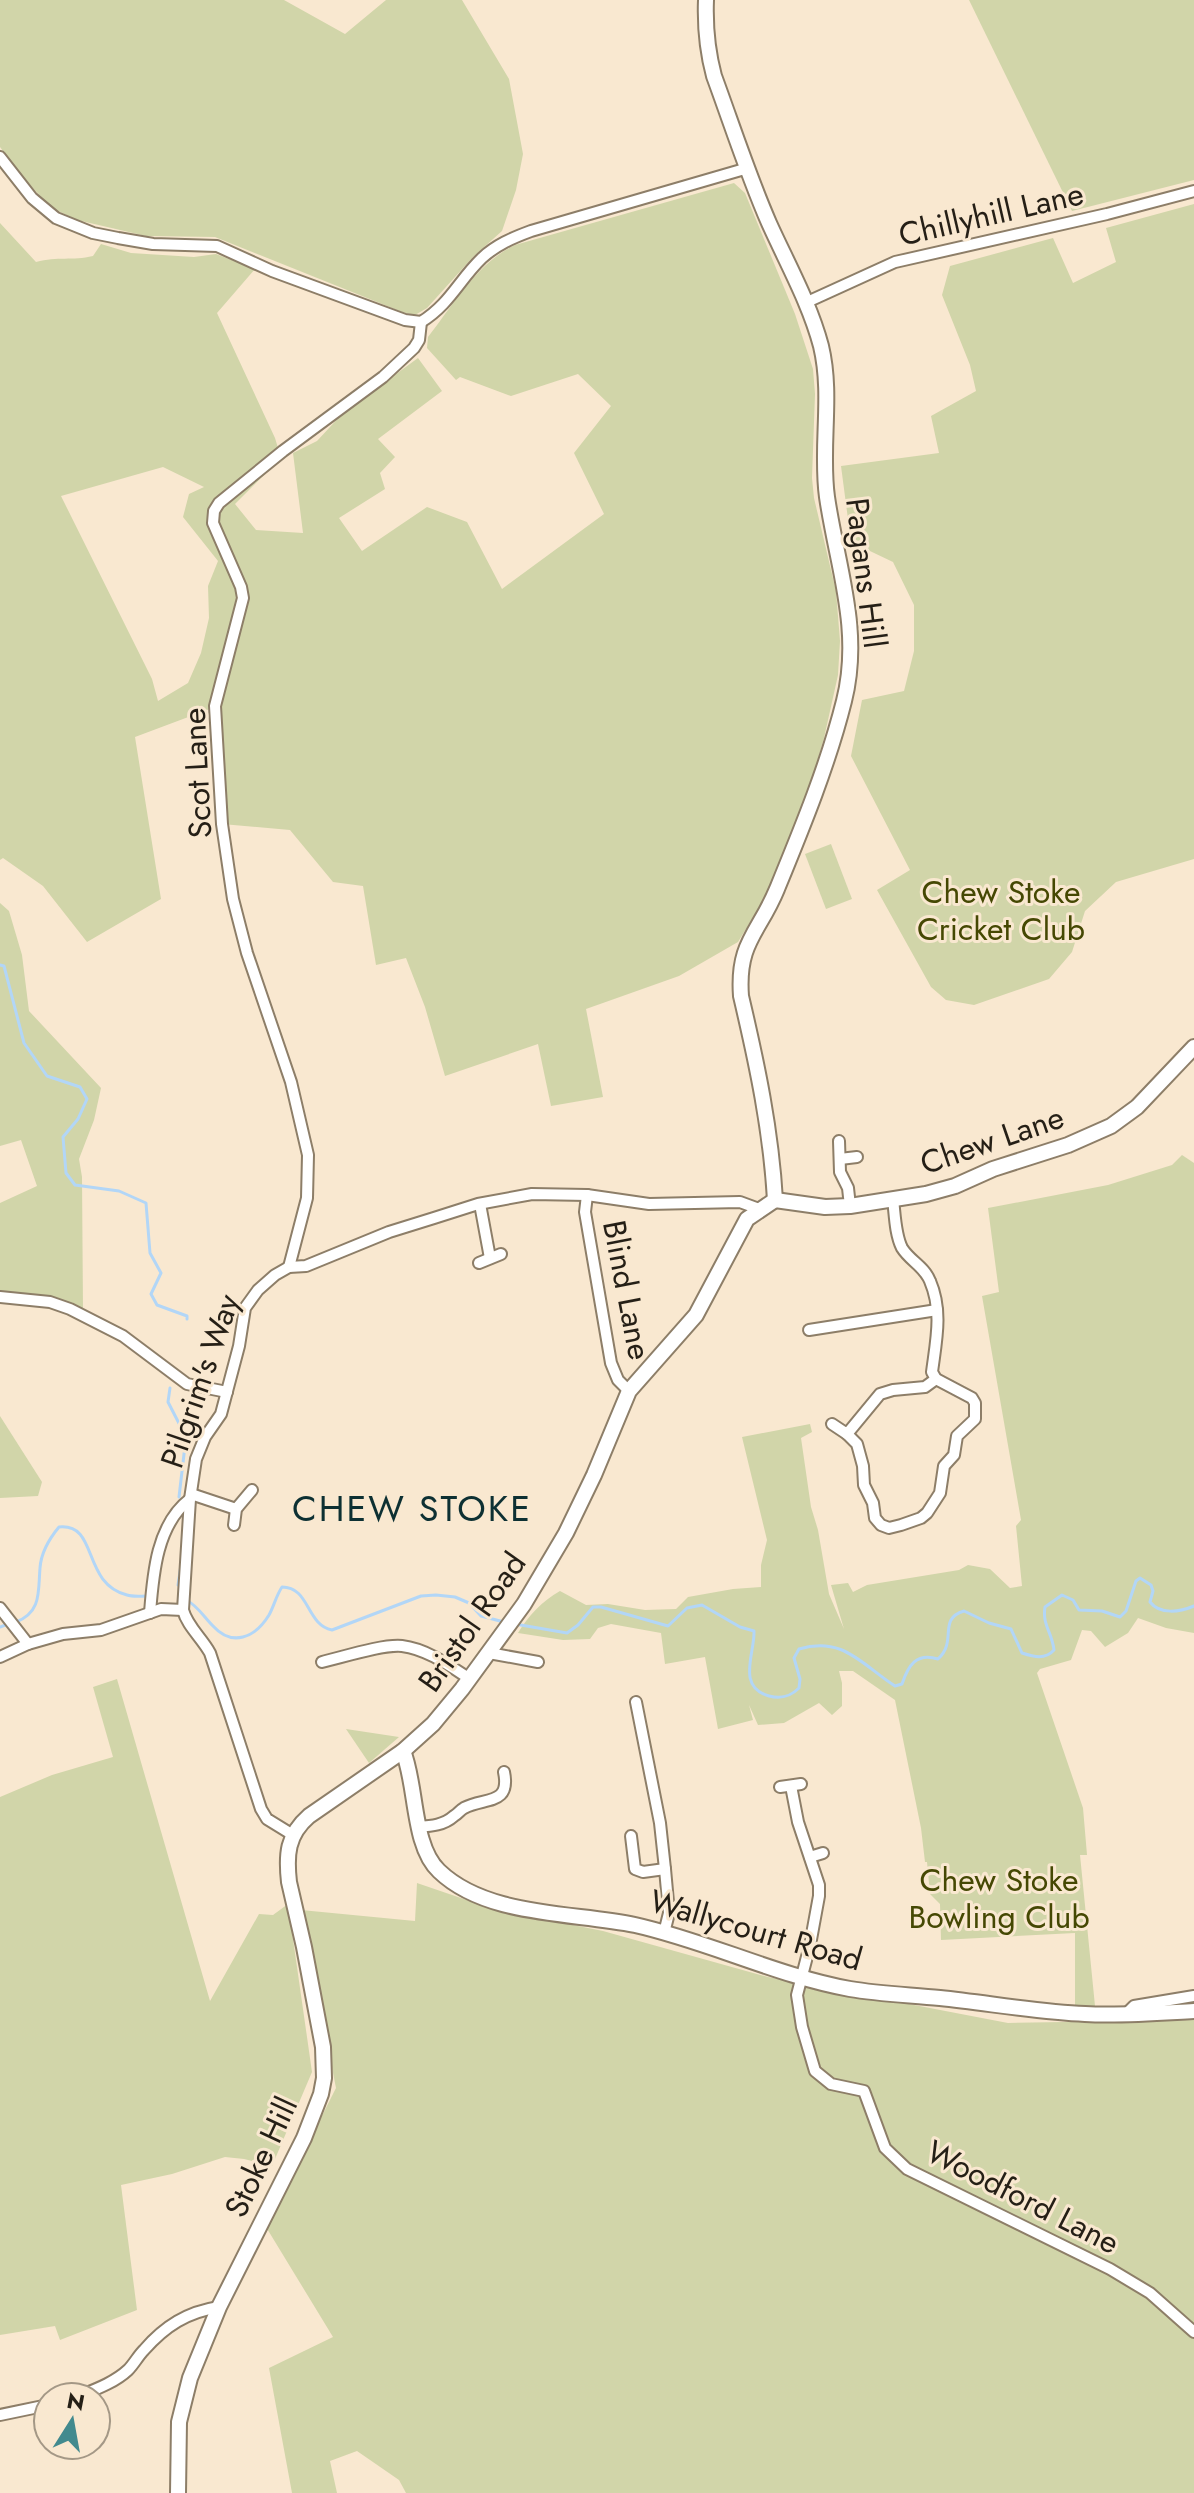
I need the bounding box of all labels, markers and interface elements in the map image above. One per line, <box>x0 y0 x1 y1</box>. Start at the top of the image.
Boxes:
street label: Chillyhill Lane <box>894 170 1088 258</box>
street label: Pagans Hill <box>834 495 898 651</box>
street label: Scot Lane <box>171 707 223 839</box>
park label: Chew Stoke Cricket Club <box>917 869 1085 952</box>
street label: Chew Lane <box>914 1094 1070 1186</box>
street label: Blind Lane <box>591 1216 663 1364</box>
street label: Pilgrim's Way <box>149 1287 252 1474</box>
district label: CHEW STOKE <box>292 1482 532 1534</box>
street label: Bristol Road <box>407 1543 537 1701</box>
park label: Chew Stoke Bowling Club <box>908 1857 1090 1940</box>
street label: Wallycourt Road <box>644 1878 868 1982</box>
street label: Stoke Hill <box>213 2089 309 2225</box>
street label: Woodford Lane <box>919 2129 1127 2265</box>
north arrow <box>32 2381 112 2461</box>
text: N <box>64 2384 87 2419</box>

